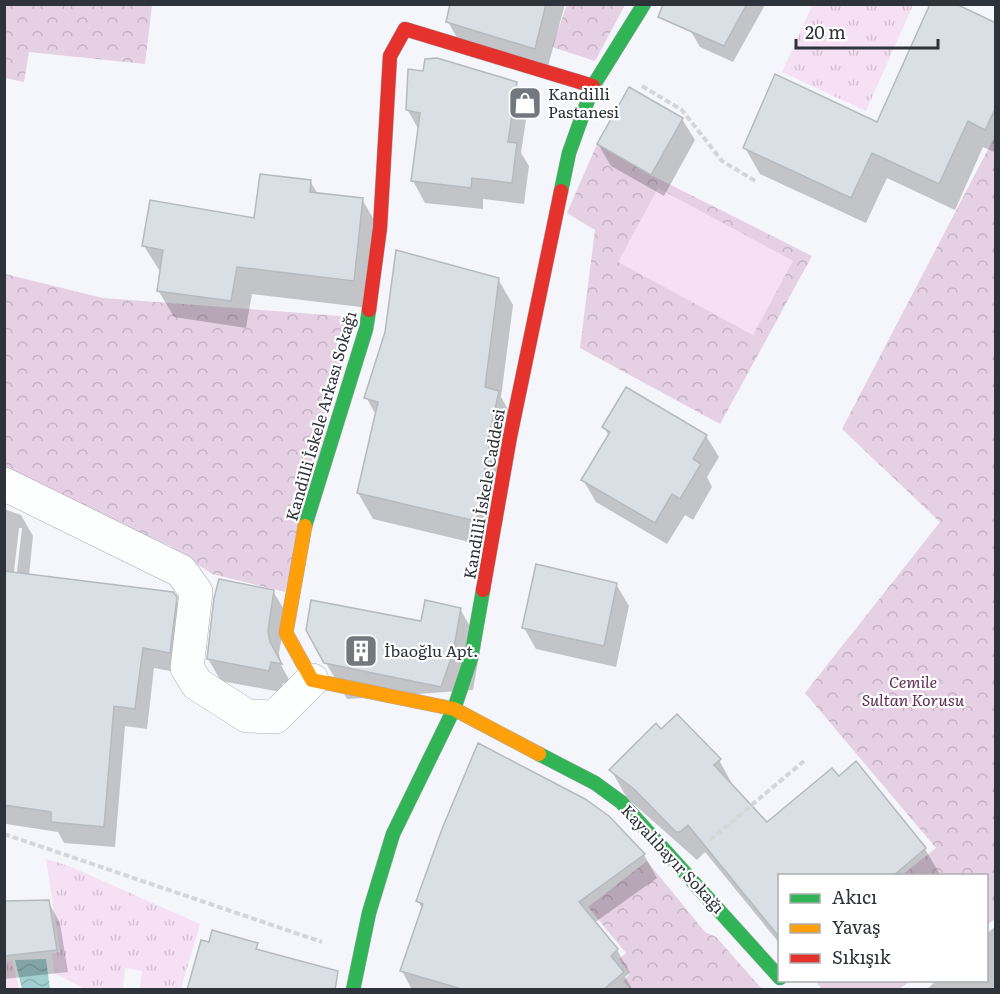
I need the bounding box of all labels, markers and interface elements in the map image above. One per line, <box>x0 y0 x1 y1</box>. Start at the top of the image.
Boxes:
scale bar <box>796 12 938 50</box>
text: 20 m <box>805 18 846 45</box>
place label: Kandilli Pastanesi <box>548 81 619 123</box>
shop icon: Kandilli Pastanesi <box>507 85 543 121</box>
street label: Kandilli İskele Arkası Sokağı <box>279 308 362 523</box>
street label: Kandilli İskele Caddesi <box>456 407 510 581</box>
building icon: İbaoğlu Apt. <box>343 633 379 669</box>
place label: İbaoğlu Apt. <box>384 638 478 662</box>
park label: Cemile Sultan Korusu <box>862 669 965 711</box>
street label: Kayalıbayır Sokağı <box>617 798 731 918</box>
legend <box>778 874 988 982</box>
text: Akıcı <box>832 883 877 910</box>
text: Yavaş <box>832 913 880 940</box>
text: Sıkışık <box>832 943 892 970</box>

